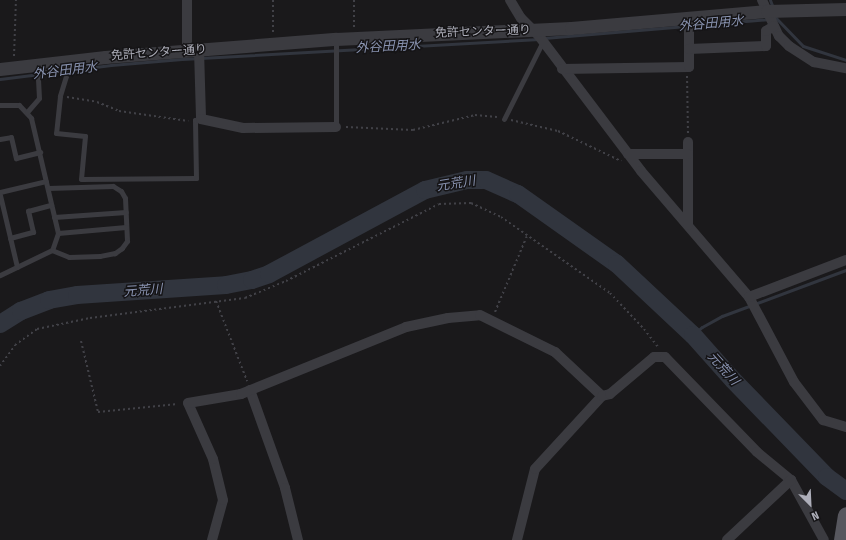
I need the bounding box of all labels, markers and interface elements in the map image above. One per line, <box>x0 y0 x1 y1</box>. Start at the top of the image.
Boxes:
water label: 外谷田用水 <box>678 13 744 35</box>
street label: 免許センター通り <box>435 23 531 41</box>
water label: 外谷田用水 <box>355 38 421 56</box>
street label: 免許センター通り <box>111 42 207 64</box>
water label: 外谷田用水 <box>32 59 98 83</box>
water label: 元荒川 <box>436 173 476 195</box>
water label: 元荒川 <box>123 282 163 300</box>
water label: 元荒川 <box>704 349 742 389</box>
north arrow <box>790 484 830 524</box>
text: N <box>809 508 821 523</box>

